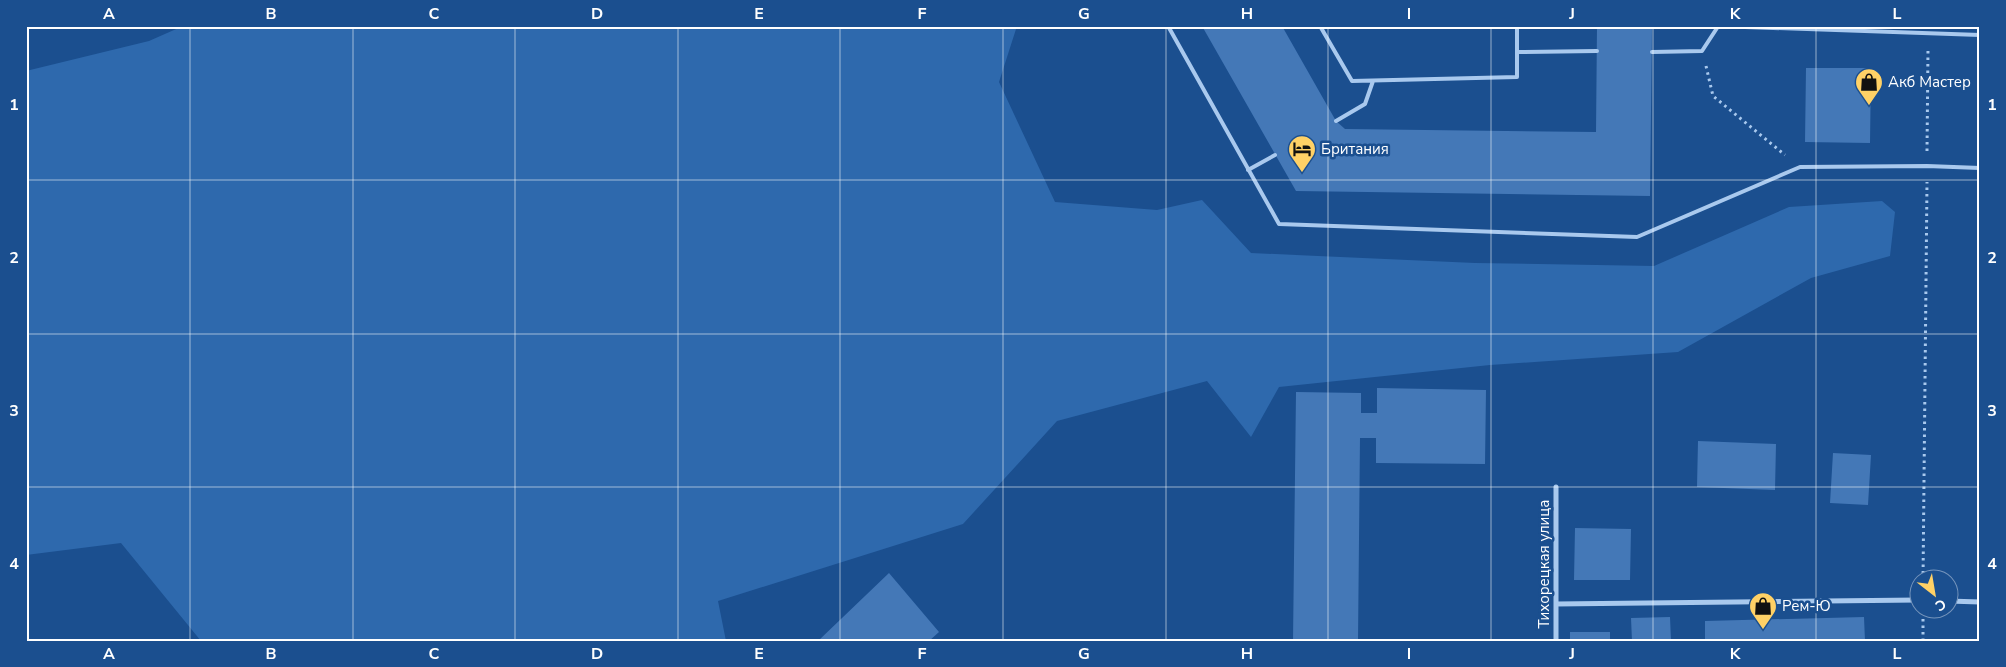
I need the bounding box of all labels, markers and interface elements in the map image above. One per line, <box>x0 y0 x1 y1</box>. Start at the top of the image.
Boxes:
text: A <box>103 3 115 25</box>
text: B <box>265 3 277 25</box>
text: C <box>429 3 440 25</box>
text: D <box>591 3 603 25</box>
text: E <box>754 3 764 25</box>
text: F <box>918 3 927 25</box>
text: G <box>1078 3 1090 25</box>
text: H <box>1241 3 1253 25</box>
text: I <box>1407 3 1411 25</box>
text: J <box>1568 3 1575 25</box>
text: K <box>1730 3 1742 25</box>
text: L <box>1893 3 1902 25</box>
shop icon: Акб Мастер <box>1854 67 1884 106</box>
place label: Акб Мастер <box>1888 72 1971 92</box>
text: 1 <box>9 94 19 116</box>
text: 1 <box>1987 94 1997 116</box>
hotel icon: Британия <box>1287 134 1317 173</box>
place label: Британия <box>1321 139 1389 159</box>
text: 2 <box>9 247 19 269</box>
text: 2 <box>1987 247 1997 269</box>
text: 3 <box>9 400 19 422</box>
text: 3 <box>1987 400 1997 422</box>
street label: Тихорецкая улица <box>1534 500 1554 628</box>
text: 4 <box>9 553 19 575</box>
text: 4 <box>1987 553 1997 575</box>
north arrow <box>1908 570 1958 620</box>
shop icon: Рем-Ю <box>1748 591 1778 630</box>
text: С <box>1931 594 1949 616</box>
place label: Рем-Ю <box>1782 596 1831 616</box>
text: A <box>103 643 115 665</box>
text: B <box>265 643 277 665</box>
text: C <box>429 643 440 665</box>
text: D <box>591 643 603 665</box>
text: E <box>754 643 764 665</box>
text: F <box>918 643 927 665</box>
text: G <box>1078 643 1090 665</box>
text: H <box>1241 643 1253 665</box>
text: I <box>1407 643 1411 665</box>
text: J <box>1568 643 1575 665</box>
text: K <box>1730 643 1742 665</box>
text: L <box>1893 643 1902 665</box>

